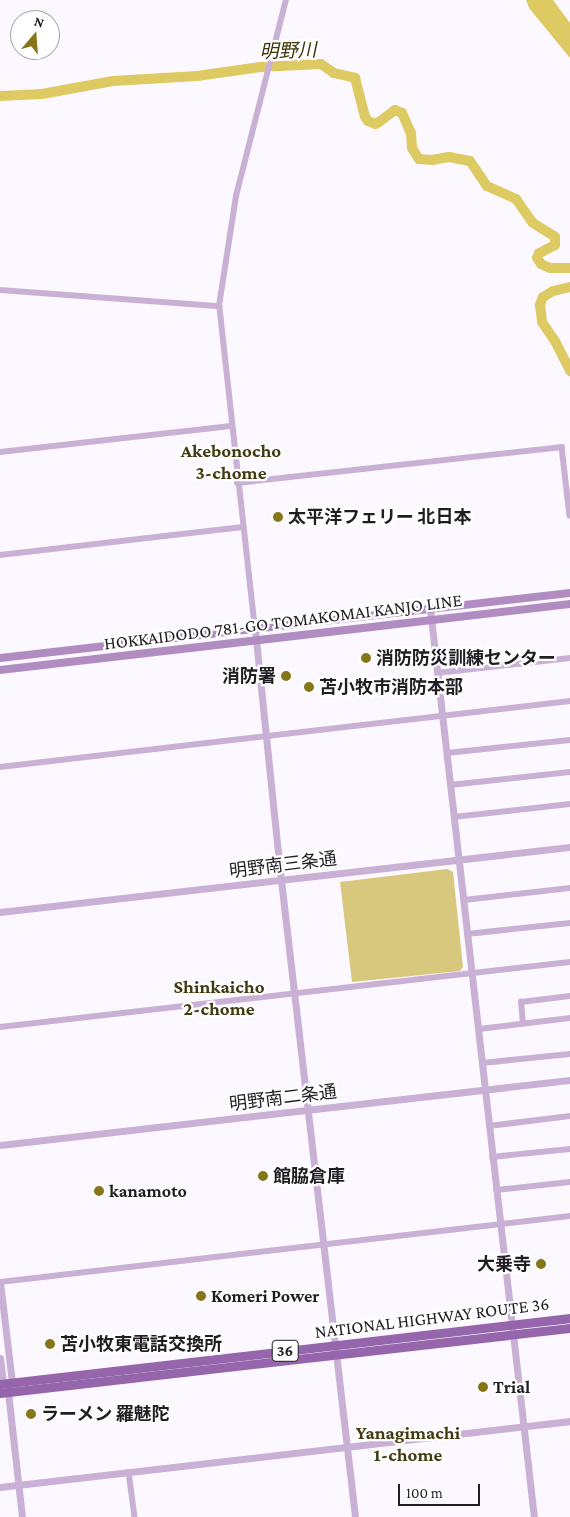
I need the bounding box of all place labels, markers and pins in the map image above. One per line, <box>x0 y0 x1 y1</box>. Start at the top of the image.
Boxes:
place label: 太平洋フェリー 北日本 <box>288 506 471 528</box>
marker: 太平洋フェリー 北日本 <box>272 511 284 523</box>
place label: 消防防災訓練センター <box>376 647 556 669</box>
marker: 消防防災訓練センター <box>360 652 372 664</box>
place label: 消防署 <box>222 665 276 687</box>
marker: 消防署 <box>280 670 292 682</box>
place label: 苫小牧市消防本部 <box>319 676 463 698</box>
marker: 苫小牧市消防本部 <box>303 681 315 693</box>
place label: 館脇倉庫 <box>273 1165 345 1187</box>
marker: 館脇倉庫 <box>257 1170 269 1182</box>
place label: kanamoto <box>109 1180 187 1202</box>
marker: kanamoto <box>93 1185 105 1197</box>
place label: 大乗寺 <box>477 1253 531 1275</box>
marker: 大乗寺 <box>535 1258 547 1270</box>
place label: Komeri Power <box>211 1285 320 1307</box>
marker: Komeri Power <box>195 1290 207 1302</box>
place label: 苫小牧東電話交換所 <box>60 1333 222 1355</box>
marker: 苫小牧東電話交換所 <box>44 1338 56 1350</box>
place label: Trial <box>493 1376 530 1398</box>
marker: Trial <box>477 1381 489 1393</box>
place label: ラーメン 羅魅陀 <box>41 1403 170 1425</box>
marker: ラーメン 羅魅陀 <box>25 1408 37 1420</box>

